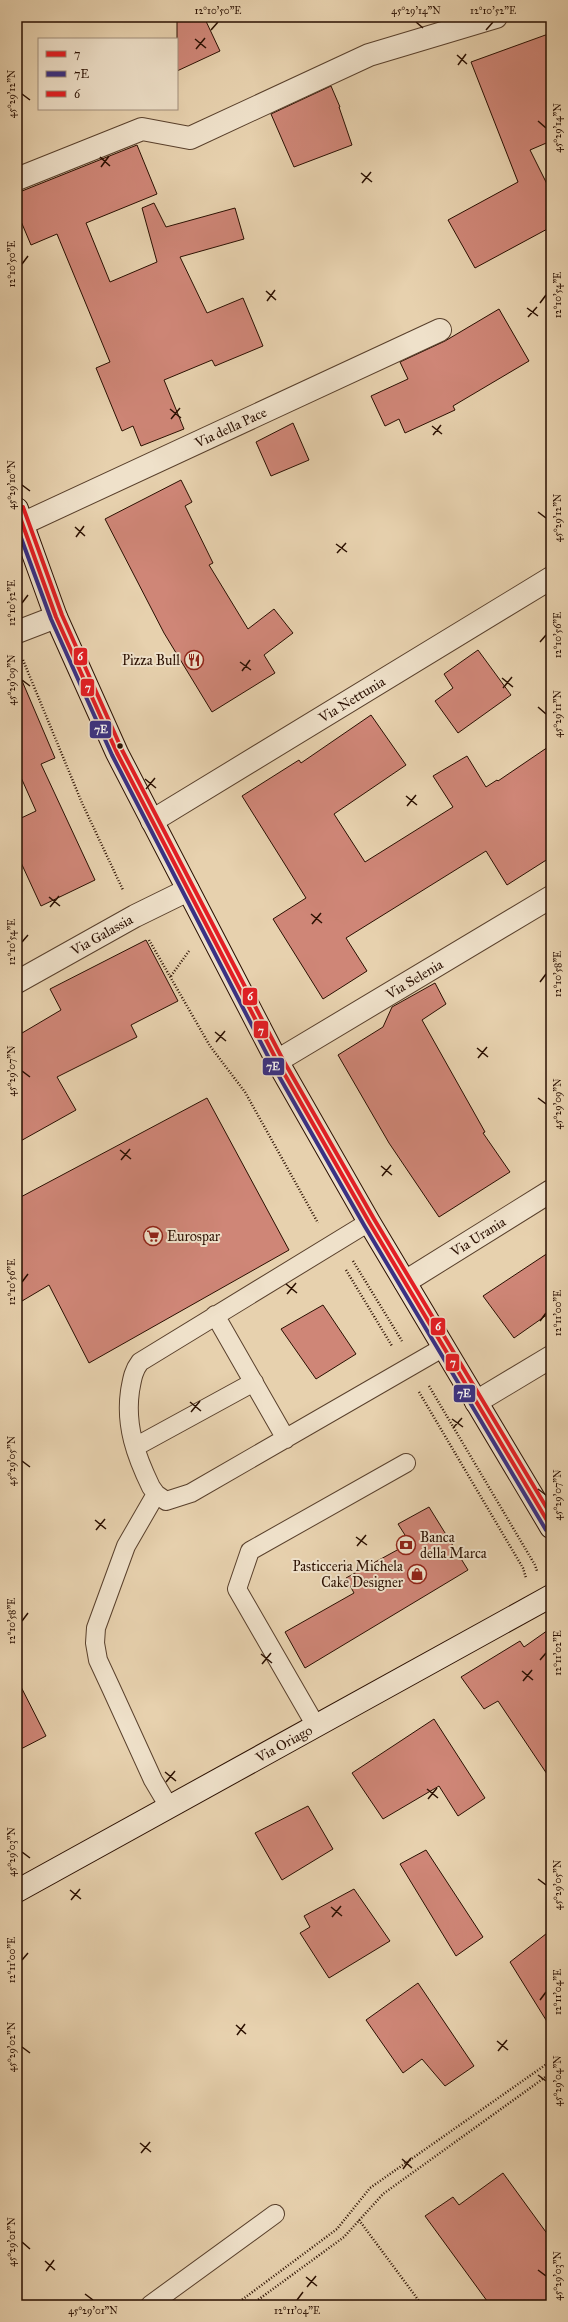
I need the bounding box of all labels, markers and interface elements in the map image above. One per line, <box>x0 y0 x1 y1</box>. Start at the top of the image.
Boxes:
text: 12°10'50"E <box>194 5 242 17</box>
text: 45°29'14"N <box>391 5 441 17</box>
text: 12°10'52"E <box>470 5 516 17</box>
legend <box>38 38 178 110</box>
text: 7 <box>74 47 80 61</box>
text: 7E <box>74 67 89 81</box>
text: 45°29'12"N <box>6 69 18 118</box>
text: 6 <box>74 87 81 101</box>
text: 45°29'14"N <box>552 103 564 153</box>
text: 12°10'50"E <box>6 240 18 288</box>
text: 12°10'54"E <box>552 272 564 318</box>
street label: Via della Pace <box>191 403 269 452</box>
text: 45°29'10"N <box>6 460 18 510</box>
text: 45°29'12"N <box>552 493 564 542</box>
text: 12°10'52"E <box>6 580 18 626</box>
text: 12°10'56"E <box>552 612 564 658</box>
line badge: 6 <box>73 647 88 666</box>
restaurant icon: Pizza Bull <box>183 649 205 671</box>
text: 6 <box>77 650 84 663</box>
place label: Pizza Bull <box>122 652 180 669</box>
text: 45°29'09"N <box>6 654 18 705</box>
street label: Via Nettunia <box>315 673 388 727</box>
line badge: 7 <box>80 678 95 697</box>
text: 7 <box>85 681 91 694</box>
text: 45°29'11"N <box>552 690 564 738</box>
line badge: 7E <box>89 720 112 739</box>
text: 7E <box>94 723 108 736</box>
unlabelled marker <box>115 741 125 751</box>
street label: Via Galassia <box>67 910 136 959</box>
text: 12°10'54"E <box>6 919 18 965</box>
text: 12°10'58"E <box>552 951 564 997</box>
street label: Via Selenia <box>382 955 446 1003</box>
line badge: 6 <box>242 987 258 1006</box>
text: 6 <box>247 990 254 1003</box>
line badge: 7 <box>253 1020 269 1039</box>
text: 7 <box>258 1024 264 1037</box>
text: 45°29'07"N <box>6 1045 18 1096</box>
line badge: 7E <box>262 1057 285 1076</box>
text: 7E <box>266 1060 280 1073</box>
text: 45°29'09"N <box>552 1078 564 1129</box>
street label: Via Urania <box>446 1213 509 1261</box>
supermarket icon: Eurospar <box>142 1225 164 1247</box>
place label: Eurospar <box>167 1228 221 1245</box>
text: 12°10'56"E <box>6 1259 18 1305</box>
text: 12°11'00"E <box>552 1290 564 1336</box>
line badge: 6 <box>430 1317 446 1336</box>
text: 6 <box>435 1320 442 1333</box>
line badge: 7 <box>445 1353 460 1372</box>
text: 7 <box>450 1356 456 1369</box>
line badge: 7E <box>453 1384 476 1403</box>
text: 7E <box>457 1387 471 1400</box>
text: 45°29'05"N <box>6 1435 18 1486</box>
text: 45°29'07"N <box>552 1469 564 1520</box>
place label: Banca della Marca <box>420 1529 487 1562</box>
bank icon: Banca della Marca <box>395 1534 417 1556</box>
place label: Pasticceria Michela Cake Designer <box>292 1558 404 1591</box>
shop icon: Pasticceria Michela Cake Designer <box>406 1563 428 1585</box>
text: 12°10'58"E <box>6 1598 18 1644</box>
text: 12°11'02"E <box>552 1630 564 1676</box>
street label: Via Oriago <box>252 1721 315 1766</box>
text: 45°29'03"N <box>6 1827 18 1877</box>
text: 45°29'05"N <box>552 1859 564 1910</box>
text: 12°11'00"E <box>6 1937 18 1983</box>
text: 12°11'04"E <box>552 1969 564 2015</box>
text: 45°29'02"N <box>6 2021 18 2072</box>
text: 45°29'04"N <box>552 2055 564 2107</box>
text: 45°29'01"N <box>6 2217 18 2267</box>
text: 45°29'03"N <box>552 2251 564 2301</box>
text: 45°29'01"N <box>68 2305 118 2317</box>
text: 12°11'04"E <box>274 2305 320 2317</box>

